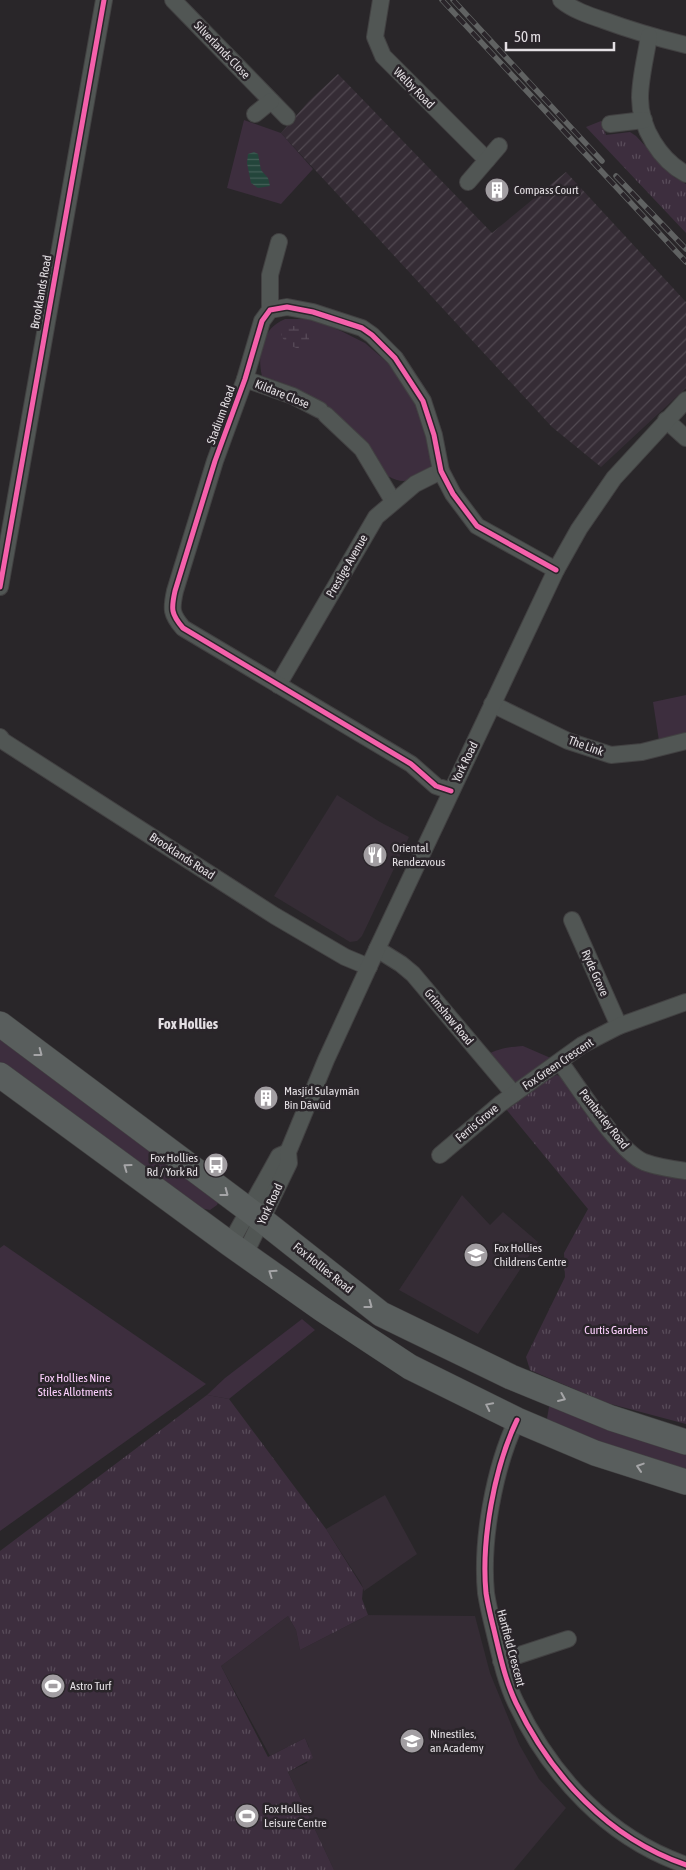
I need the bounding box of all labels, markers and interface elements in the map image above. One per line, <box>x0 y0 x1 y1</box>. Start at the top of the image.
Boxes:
street label: Silverlands Close <box>191 18 253 82</box>
scale bar <box>506 20 614 52</box>
text: 50 m <box>514 28 541 45</box>
street label: Welby Road <box>391 65 437 111</box>
building icon: Compass Court <box>484 177 510 203</box>
place label: Compass Court <box>514 183 579 197</box>
street label: Brooklands Road <box>28 254 54 330</box>
street label: Kildare Close <box>253 377 311 411</box>
street label: Stadium Road <box>204 384 238 446</box>
street label: Prestige Avenue <box>323 532 371 600</box>
street label: The Link <box>566 733 606 759</box>
street label: York Road <box>449 739 481 785</box>
street label: Brooklands Road <box>147 830 217 882</box>
place label: Oriental Rendezvous <box>392 841 445 869</box>
restaurant icon: Oriental Rendezvous <box>362 842 388 868</box>
street label: Ryde Grove <box>579 948 611 998</box>
street label: Grimshaw Road <box>422 986 476 1048</box>
district label: Fox Hollies <box>158 1015 219 1032</box>
street label: Fox Green Crescent <box>520 1035 597 1093</box>
one-way arrow <box>33 1047 43 1056</box>
place label: Masjid Sulaymān Bin Dāwūd <box>284 1084 359 1112</box>
building icon: Masjid Sulaymān Bin Dāwūd <box>253 1085 279 1111</box>
street label: Pemberley Road <box>576 1086 632 1152</box>
street label: Ferris Grove <box>453 1101 501 1145</box>
place label: Fox Hollies Rd / York Rd <box>147 1151 198 1179</box>
bus stop icon: Fox Hollies Rd / York Rd <box>203 1152 229 1178</box>
one-way arrow <box>123 1164 133 1173</box>
street label: York Road <box>254 1181 286 1227</box>
one-way arrow <box>219 1187 228 1195</box>
street label: Fox Hollies Road <box>290 1240 356 1296</box>
place label: Fox Hollies Childrens Centre <box>494 1241 567 1269</box>
school or university icon: Fox Hollies Childrens Centre <box>463 1242 489 1268</box>
one-way arrow <box>268 1270 278 1279</box>
one-way arrow <box>363 1299 372 1307</box>
park label: Curtis Gardens <box>584 1323 648 1337</box>
park label: Fox Hollies Nine Stiles Allotments <box>38 1371 112 1399</box>
one-way arrow <box>557 1391 566 1402</box>
one-way arrow <box>485 1402 494 1413</box>
one-way arrow <box>636 1463 644 1473</box>
street label: Hartfield Crescent <box>494 1608 528 1689</box>
sports icon: Astro Turf <box>40 1673 66 1699</box>
place label: Astro Turf <box>70 1679 112 1693</box>
place label: Ninestiles, an Academy <box>430 1727 484 1755</box>
school or university icon: Ninestiles, an Academy <box>399 1728 425 1754</box>
place label: Fox Hollies Leisure Centre <box>264 1802 327 1830</box>
sports icon: Fox Hollies Leisure Centre <box>234 1803 260 1829</box>

